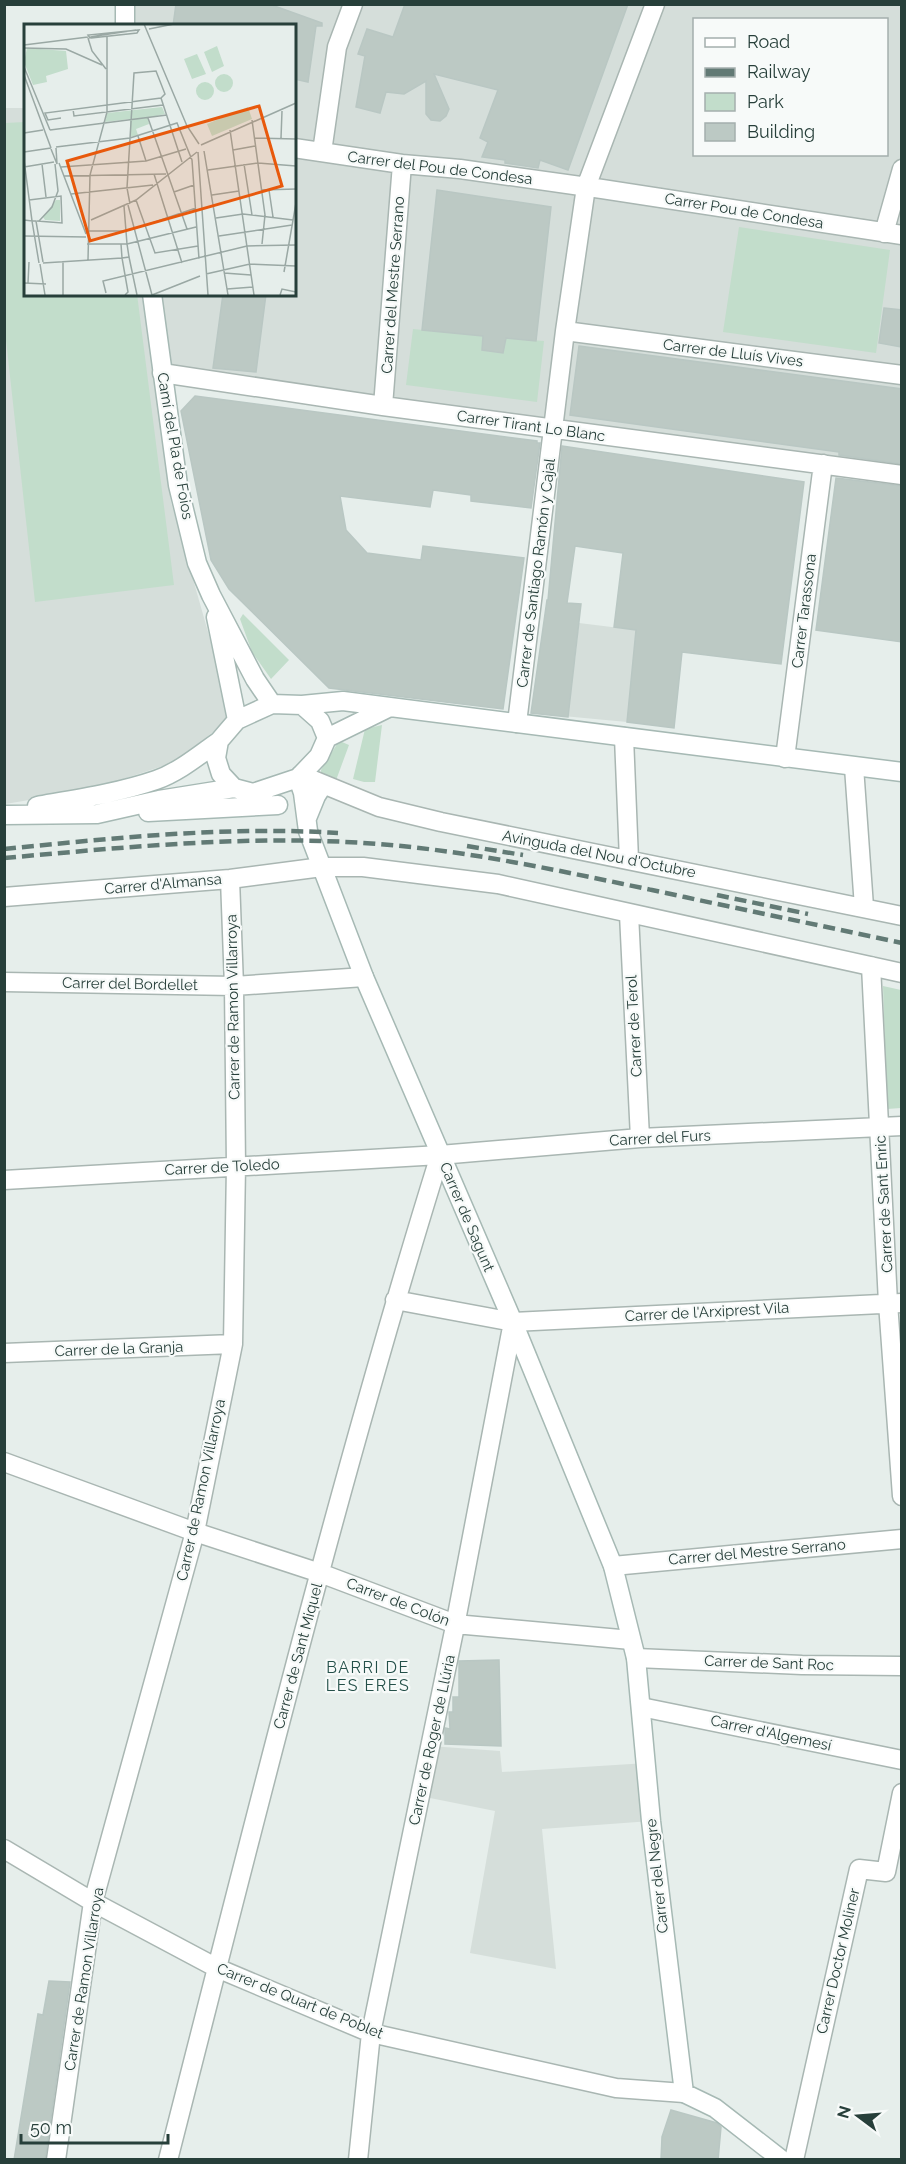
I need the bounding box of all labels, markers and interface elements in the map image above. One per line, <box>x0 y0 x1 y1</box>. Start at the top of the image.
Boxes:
legend <box>693 18 888 156</box>
inset map <box>24 24 296 296</box>
text: Road <box>747 31 790 52</box>
text: Railway <box>747 61 811 82</box>
text: Park <box>747 91 784 112</box>
text: Building <box>747 121 815 142</box>
street label: Carrer del Pou de Condesa <box>346 148 534 188</box>
street label: Carrer Pou de Condesa <box>663 190 825 232</box>
street label: Carrer del Mestre Serrano <box>378 196 408 374</box>
street label: Carrer de Lluís Vives <box>662 335 804 371</box>
street label: Camí del Pla de Foios <box>153 371 197 521</box>
street label: Carrer Tirant Lo Blanc <box>456 407 606 445</box>
street label: Carrer de Santiago Ramón y Cajal <box>513 456 559 689</box>
street label: Carrer Tarassona <box>788 553 820 669</box>
street label: Avinguda del Nou d'Octubre <box>501 826 697 882</box>
street label: Carrer d'Almansa <box>103 870 223 898</box>
street label: Carrer de Ramon Villarroya <box>222 914 244 1100</box>
street label: Carrer del Bordellet <box>62 974 198 994</box>
street label: Carrer de Terol <box>622 974 646 1077</box>
street label: Carrer del Furs <box>609 1126 711 1150</box>
street label: Carrer de Sant Enric <box>871 1135 897 1273</box>
street label: Carrer de Toledo <box>164 1155 280 1179</box>
street label: Carrer de Sagunt <box>436 1159 498 1275</box>
street label: Carrer de l'Arxiprest Vila <box>624 1299 790 1325</box>
street label: Carrer de la Granja <box>54 1338 184 1360</box>
street label: Carrer de Ramon Villarroya <box>173 1397 229 1583</box>
street label: Carrer del Mestre Serrano <box>668 1535 846 1569</box>
street label: Carrer de Colón <box>344 1574 452 1630</box>
street label: Carrer de Sant Miquel <box>270 1580 326 1731</box>
street label: Carrer de Sant Roc <box>704 1652 834 1674</box>
street label: Carrer de Roger de Llúria <box>405 1653 459 1827</box>
district label: BARRI DE LES ERES <box>326 1658 410 1695</box>
street label: Carrer d'Algemesí <box>709 1711 834 1755</box>
street label: Carrer del Negre <box>642 1818 672 1934</box>
street label: Carrer de Ramon Villarroya <box>61 1886 107 2072</box>
street label: Carrer Doctor Moliner <box>812 1886 864 2036</box>
street label: Carrer de Quart de Poblet <box>214 1959 386 2043</box>
north arrow <box>828 2086 888 2146</box>
text: N <box>833 2104 855 2120</box>
scale bar <box>21 2107 168 2145</box>
text: 50 m <box>30 2117 72 2138</box>

